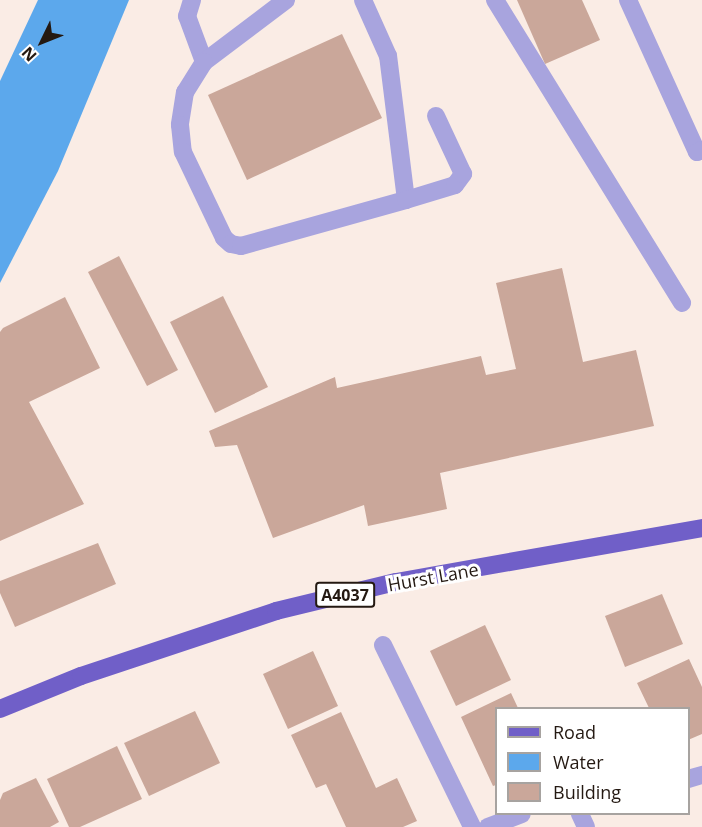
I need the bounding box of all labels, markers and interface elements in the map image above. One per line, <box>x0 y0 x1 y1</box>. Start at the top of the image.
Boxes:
north arrow <box>12 12 72 72</box>
text: N <box>16 42 41 67</box>
street label: Hurst Lane <box>386 558 480 596</box>
road number: A4037 <box>315 582 375 608</box>
legend <box>495 707 690 815</box>
text: Road <box>553 720 596 744</box>
text: Water <box>553 750 604 774</box>
text: Building <box>553 780 621 804</box>

